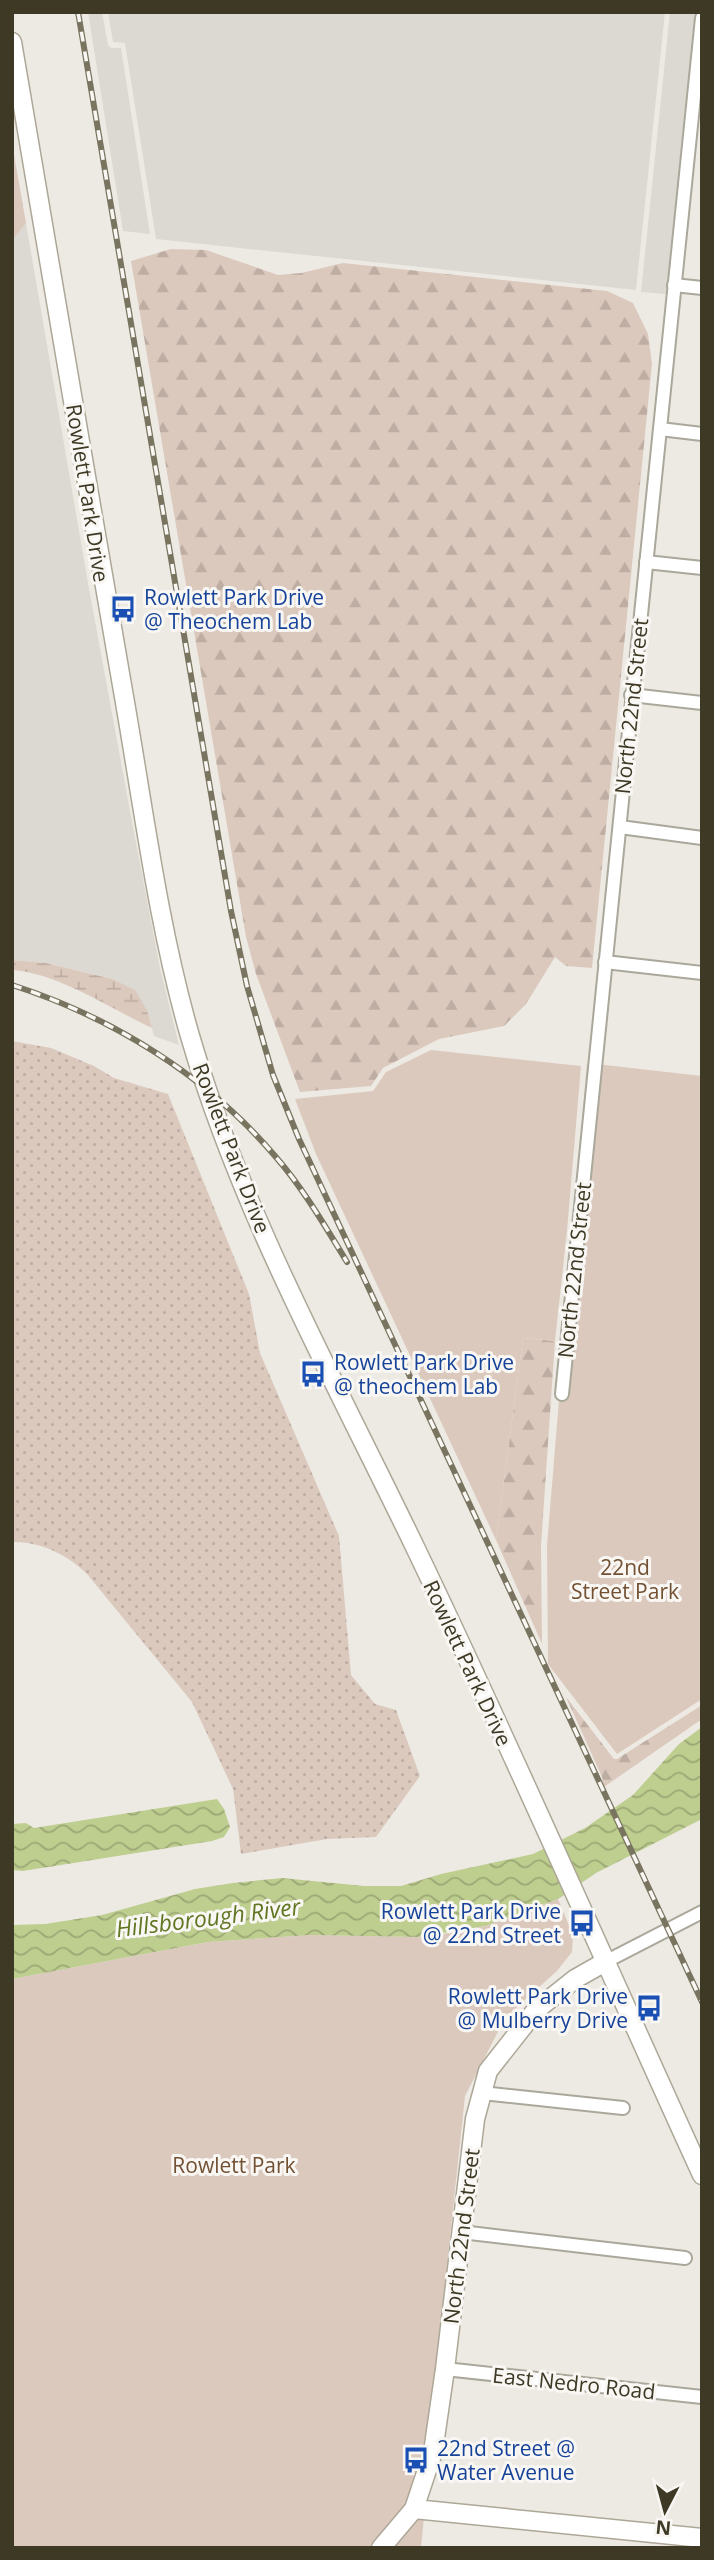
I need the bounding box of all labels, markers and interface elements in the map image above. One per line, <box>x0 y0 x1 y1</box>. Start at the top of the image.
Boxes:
street label: Rowlett Park Drive <box>60 402 116 584</box>
place label: Rowlett Park Drive @ Theochem Lab <box>144 583 324 635</box>
bus stop icon: Rowlett Park Drive @ Theochem Lab <box>108 594 138 624</box>
street label: North 22nd Street <box>608 617 654 795</box>
street label: Rowlett Park Drive <box>187 1059 277 1237</box>
street label: North 22nd Street <box>551 1181 597 1359</box>
place label: Rowlett Park Drive @ theochem Lab <box>334 1348 514 1400</box>
bus stop icon: Rowlett Park Drive @ theochem Lab <box>298 1359 328 1389</box>
park label: 22nd Street Park <box>571 1553 679 1605</box>
street label: Rowlett Park Drive <box>417 1575 519 1751</box>
water label: Hillsborough River <box>114 1890 303 1944</box>
place label: Rowlett Park Drive @ 22nd Street <box>381 1897 561 1949</box>
bus stop icon: Rowlett Park Drive @ 22nd Street <box>567 1908 597 1938</box>
place label: Rowlett Park Drive @ Mulberry Drive <box>448 1982 628 2034</box>
bus stop icon: Rowlett Park Drive @ Mulberry Drive <box>634 1993 664 2023</box>
street label: North 22nd Street <box>436 2147 486 2325</box>
park label: Rowlett Park <box>172 2151 296 2179</box>
street label: East Nedro Road <box>491 2361 657 2405</box>
place label: 22nd Street @ Water Avenue <box>437 2434 575 2486</box>
bus stop icon: 22nd Street @ Water Avenue <box>401 2445 431 2475</box>
north arrow <box>630 2476 700 2546</box>
text: N <box>654 2514 672 2542</box>

